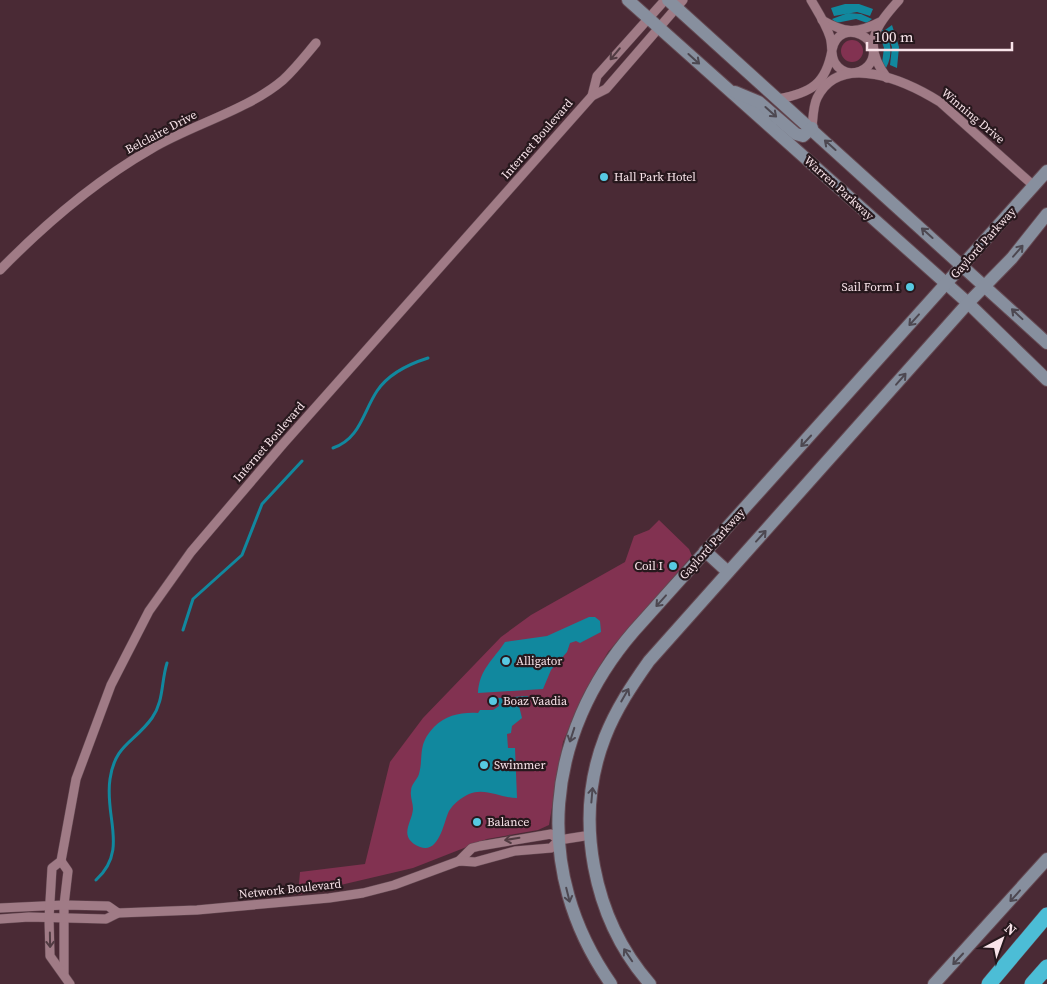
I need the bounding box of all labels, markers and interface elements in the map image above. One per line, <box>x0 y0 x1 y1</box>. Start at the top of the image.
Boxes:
scale bar <box>867 20 1012 52</box>
text: 100 m <box>874 26 914 47</box>
one-way arrow <box>610 47 621 60</box>
one-way arrow <box>688 54 701 65</box>
street label: Winning Drive <box>938 85 1008 147</box>
street label: Internet Boulevard <box>498 95 576 182</box>
street label: Belclaire Drive <box>122 106 200 158</box>
one-way arrow <box>764 106 777 118</box>
one-way arrow <box>824 139 836 151</box>
street label: Warren Parkway <box>801 152 878 224</box>
place label: Hall Park Hotel <box>614 169 696 185</box>
marker: Hall Park Hotel <box>598 171 610 183</box>
street label: Gaylord Parkway <box>947 203 1020 282</box>
one-way arrow <box>920 227 933 239</box>
one-way arrow <box>1012 245 1024 258</box>
place label: Sail Form I <box>842 279 900 295</box>
marker: Sail Form I <box>904 281 916 293</box>
one-way arrow <box>1010 308 1023 320</box>
one-way arrow <box>909 314 920 327</box>
one-way arrow <box>896 373 907 386</box>
street label: Internet Boulevard <box>230 398 308 485</box>
one-way arrow <box>800 435 812 448</box>
street label: Gaylord Parkway <box>676 504 749 583</box>
one-way arrow <box>755 530 767 543</box>
place label: Coil I <box>634 558 663 574</box>
marker: Coil I <box>667 560 679 572</box>
one-way arrow <box>656 594 667 607</box>
place label: Alligator <box>516 653 562 669</box>
marker: Alligator <box>500 655 512 667</box>
one-way arrow <box>621 689 631 703</box>
place label: Boaz Vaadia <box>503 693 568 709</box>
marker: Boaz Vaadia <box>487 695 499 707</box>
one-way arrow <box>567 727 577 743</box>
place label: Swimmer <box>494 757 545 773</box>
marker: Swimmer <box>478 759 490 771</box>
one-way arrow <box>588 788 597 804</box>
place label: Balance <box>487 814 529 830</box>
marker: Balance <box>471 816 483 828</box>
one-way arrow <box>505 834 521 844</box>
street label: Network Boulevard <box>238 876 342 902</box>
one-way arrow <box>564 887 573 903</box>
one-way arrow <box>1009 890 1021 903</box>
north arrow <box>977 914 1027 964</box>
text: N <box>1000 918 1021 940</box>
one-way arrow <box>45 932 55 948</box>
one-way arrow <box>623 949 633 963</box>
one-way arrow <box>952 953 964 965</box>

